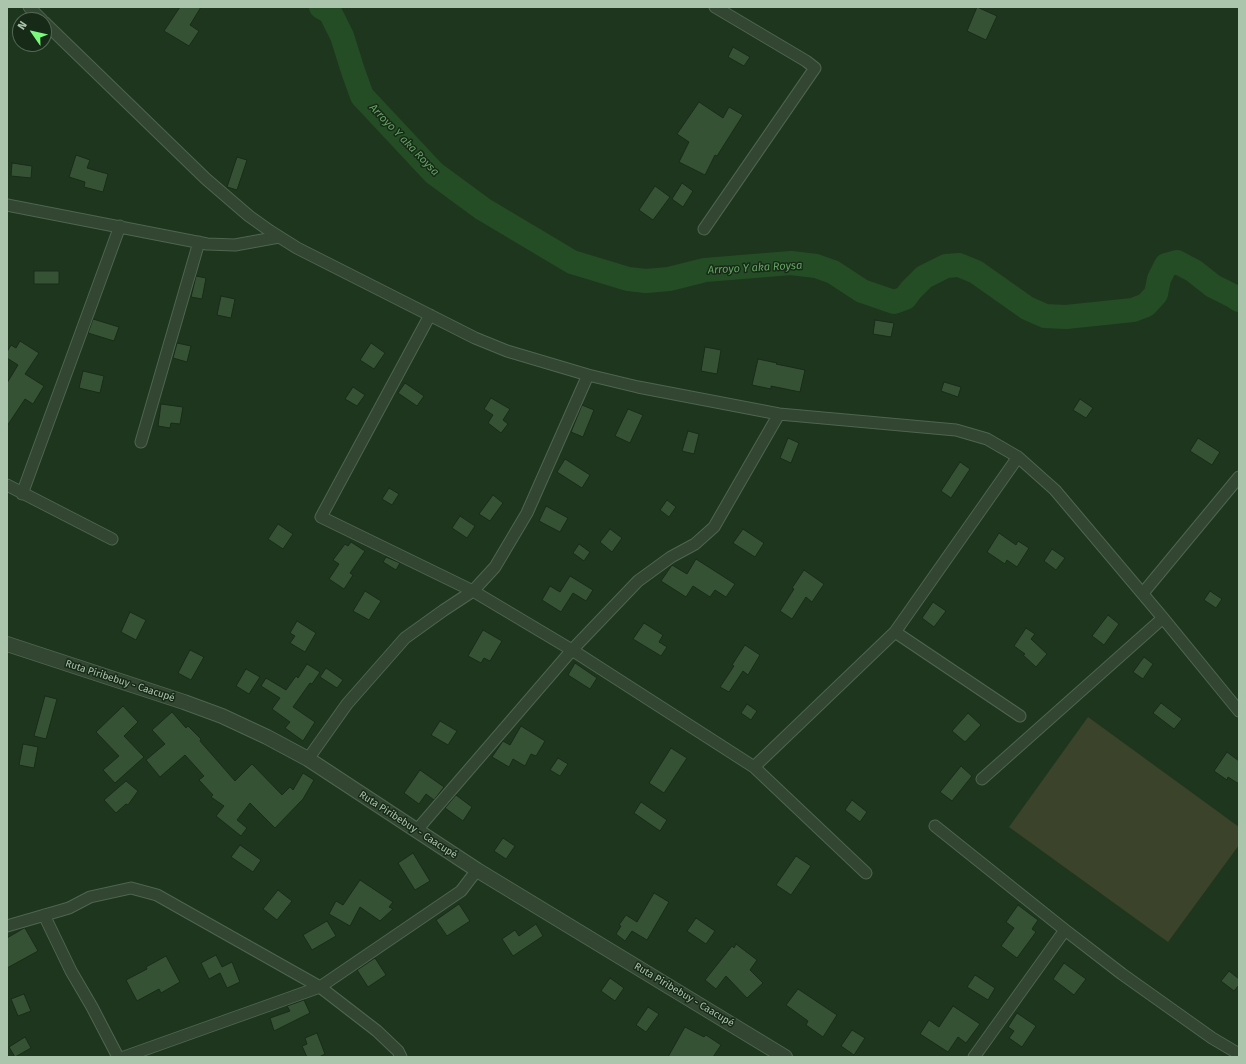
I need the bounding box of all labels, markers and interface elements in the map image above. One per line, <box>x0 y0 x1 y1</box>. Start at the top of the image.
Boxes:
north arrow <box>12 12 52 52</box>
text: N <box>15 19 30 32</box>
water label: Arroyo Y aka Roysa <box>366 101 442 179</box>
water label: Arroyo Y aka Roysa <box>707 259 803 277</box>
street label: Ruta Piribebuy - Caacupé <box>64 658 176 704</box>
street label: Ruta Piribebuy - Caacupé <box>357 789 459 861</box>
street label: Ruta Piribebuy - Caacupé <box>632 960 736 1030</box>

